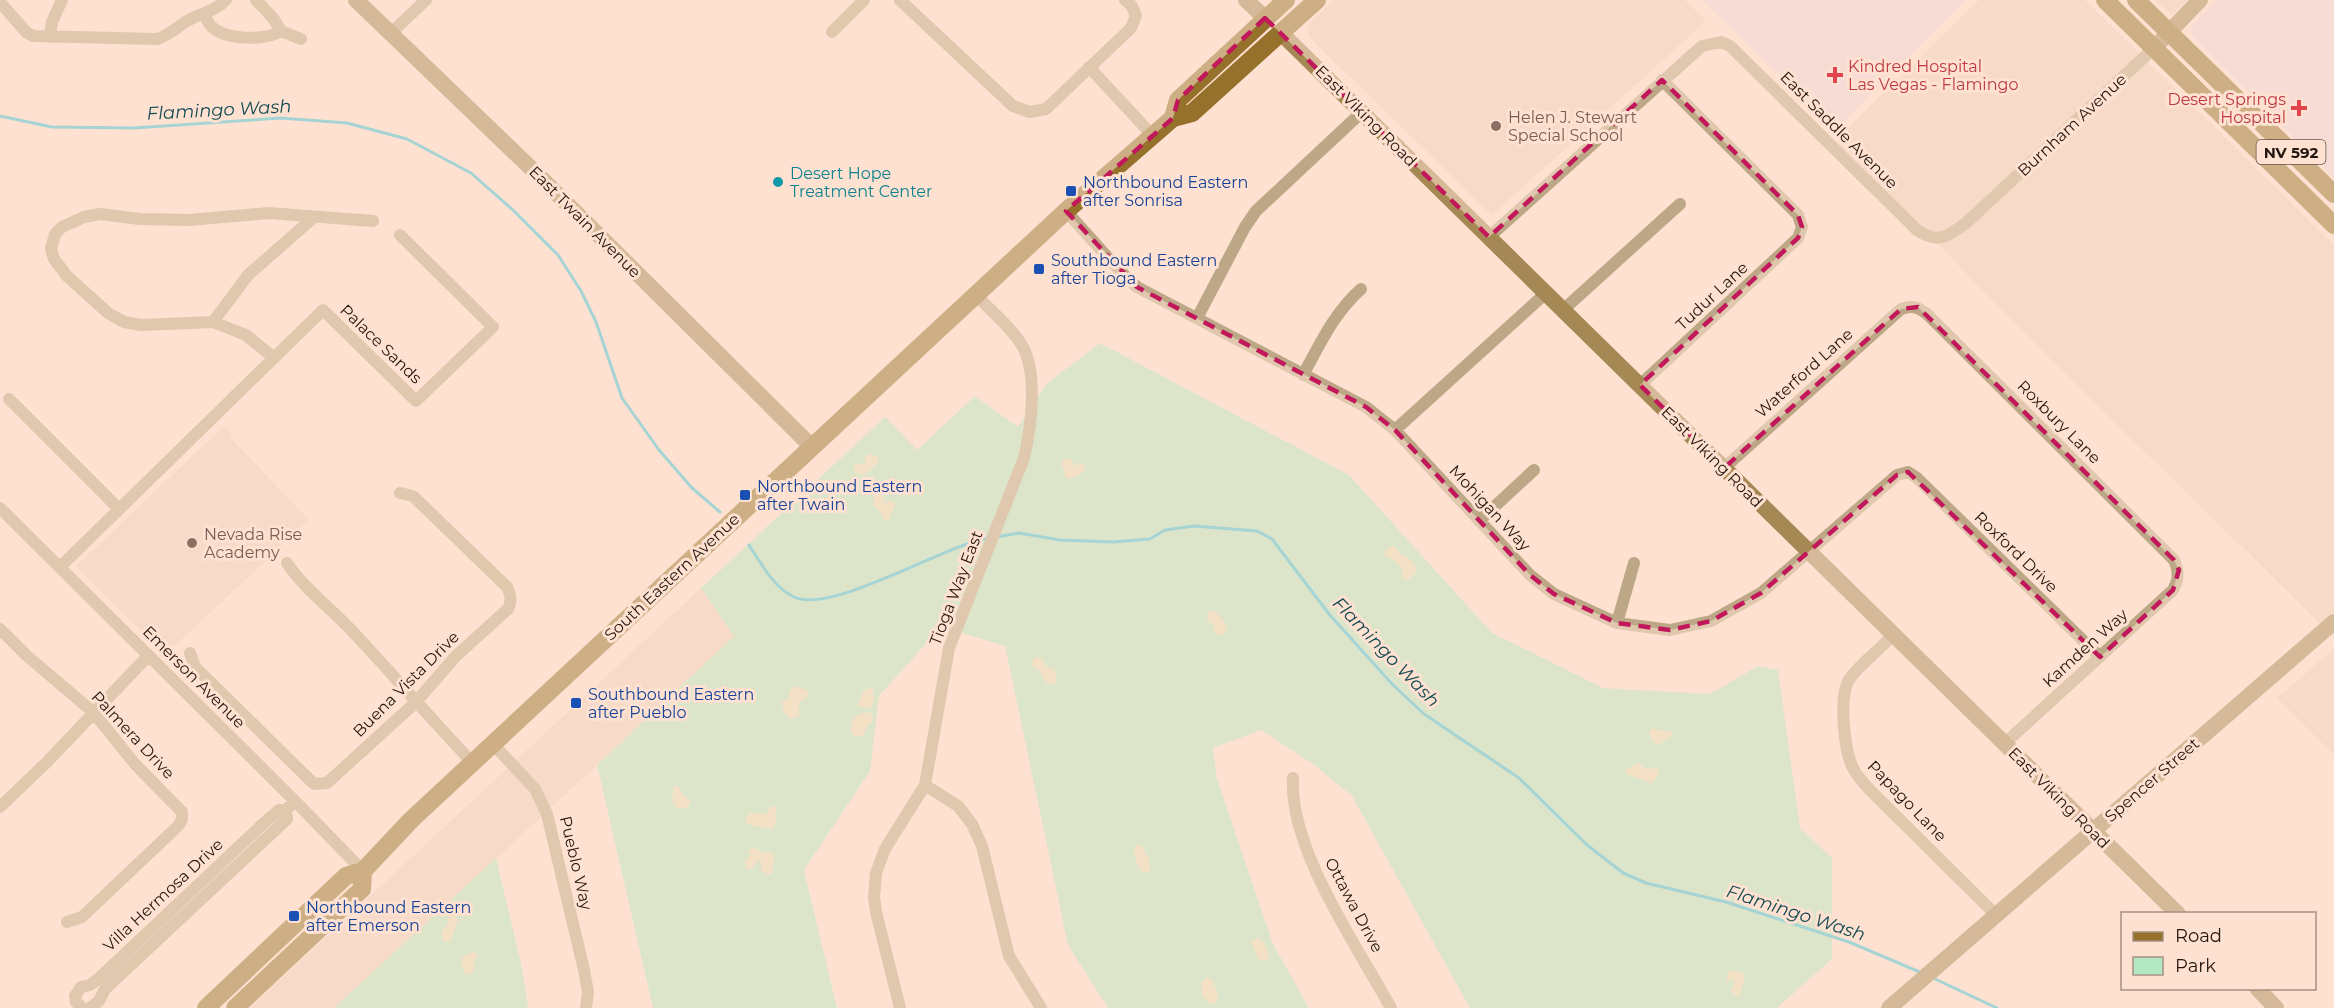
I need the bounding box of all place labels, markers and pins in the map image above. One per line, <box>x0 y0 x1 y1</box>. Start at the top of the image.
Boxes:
place label: Kindred Hospital Las Vegas - Flamingo <box>1848 57 2018 94</box>
marker: Kindred Hospital Las Vegas - Flamingo <box>1826 66 1844 84</box>
place label: Desert Springs Hospital <box>2167 90 2286 127</box>
marker: Desert Springs Hospital <box>2290 99 2308 117</box>
place label: Helen J. Stewart Special School <box>1508 108 1637 145</box>
marker: Helen J. Stewart Special School <box>1489 119 1503 133</box>
place label: Desert Hope Treatment Center <box>790 164 932 201</box>
place label: Northbound Eastern after Sonrisa <box>1083 173 1248 210</box>
marker: Desert Hope Treatment Center <box>771 175 785 189</box>
marker: Northbound Eastern after Sonrisa <box>1064 184 1078 198</box>
place label: Southbound Eastern after Tioga <box>1051 251 1217 288</box>
marker: Southbound Eastern after Tioga <box>1032 262 1046 276</box>
place label: Northbound Eastern after Twain <box>757 477 922 514</box>
marker: Northbound Eastern after Twain <box>738 488 752 502</box>
place label: Nevada Rise Academy <box>204 525 302 562</box>
marker: Nevada Rise Academy <box>185 536 199 550</box>
place label: Southbound Eastern after Pueblo <box>588 685 754 722</box>
marker: Southbound Eastern after Pueblo <box>569 696 583 710</box>
place label: Northbound Eastern after Emerson <box>306 898 471 935</box>
marker: Northbound Eastern after Emerson <box>287 909 301 923</box>

